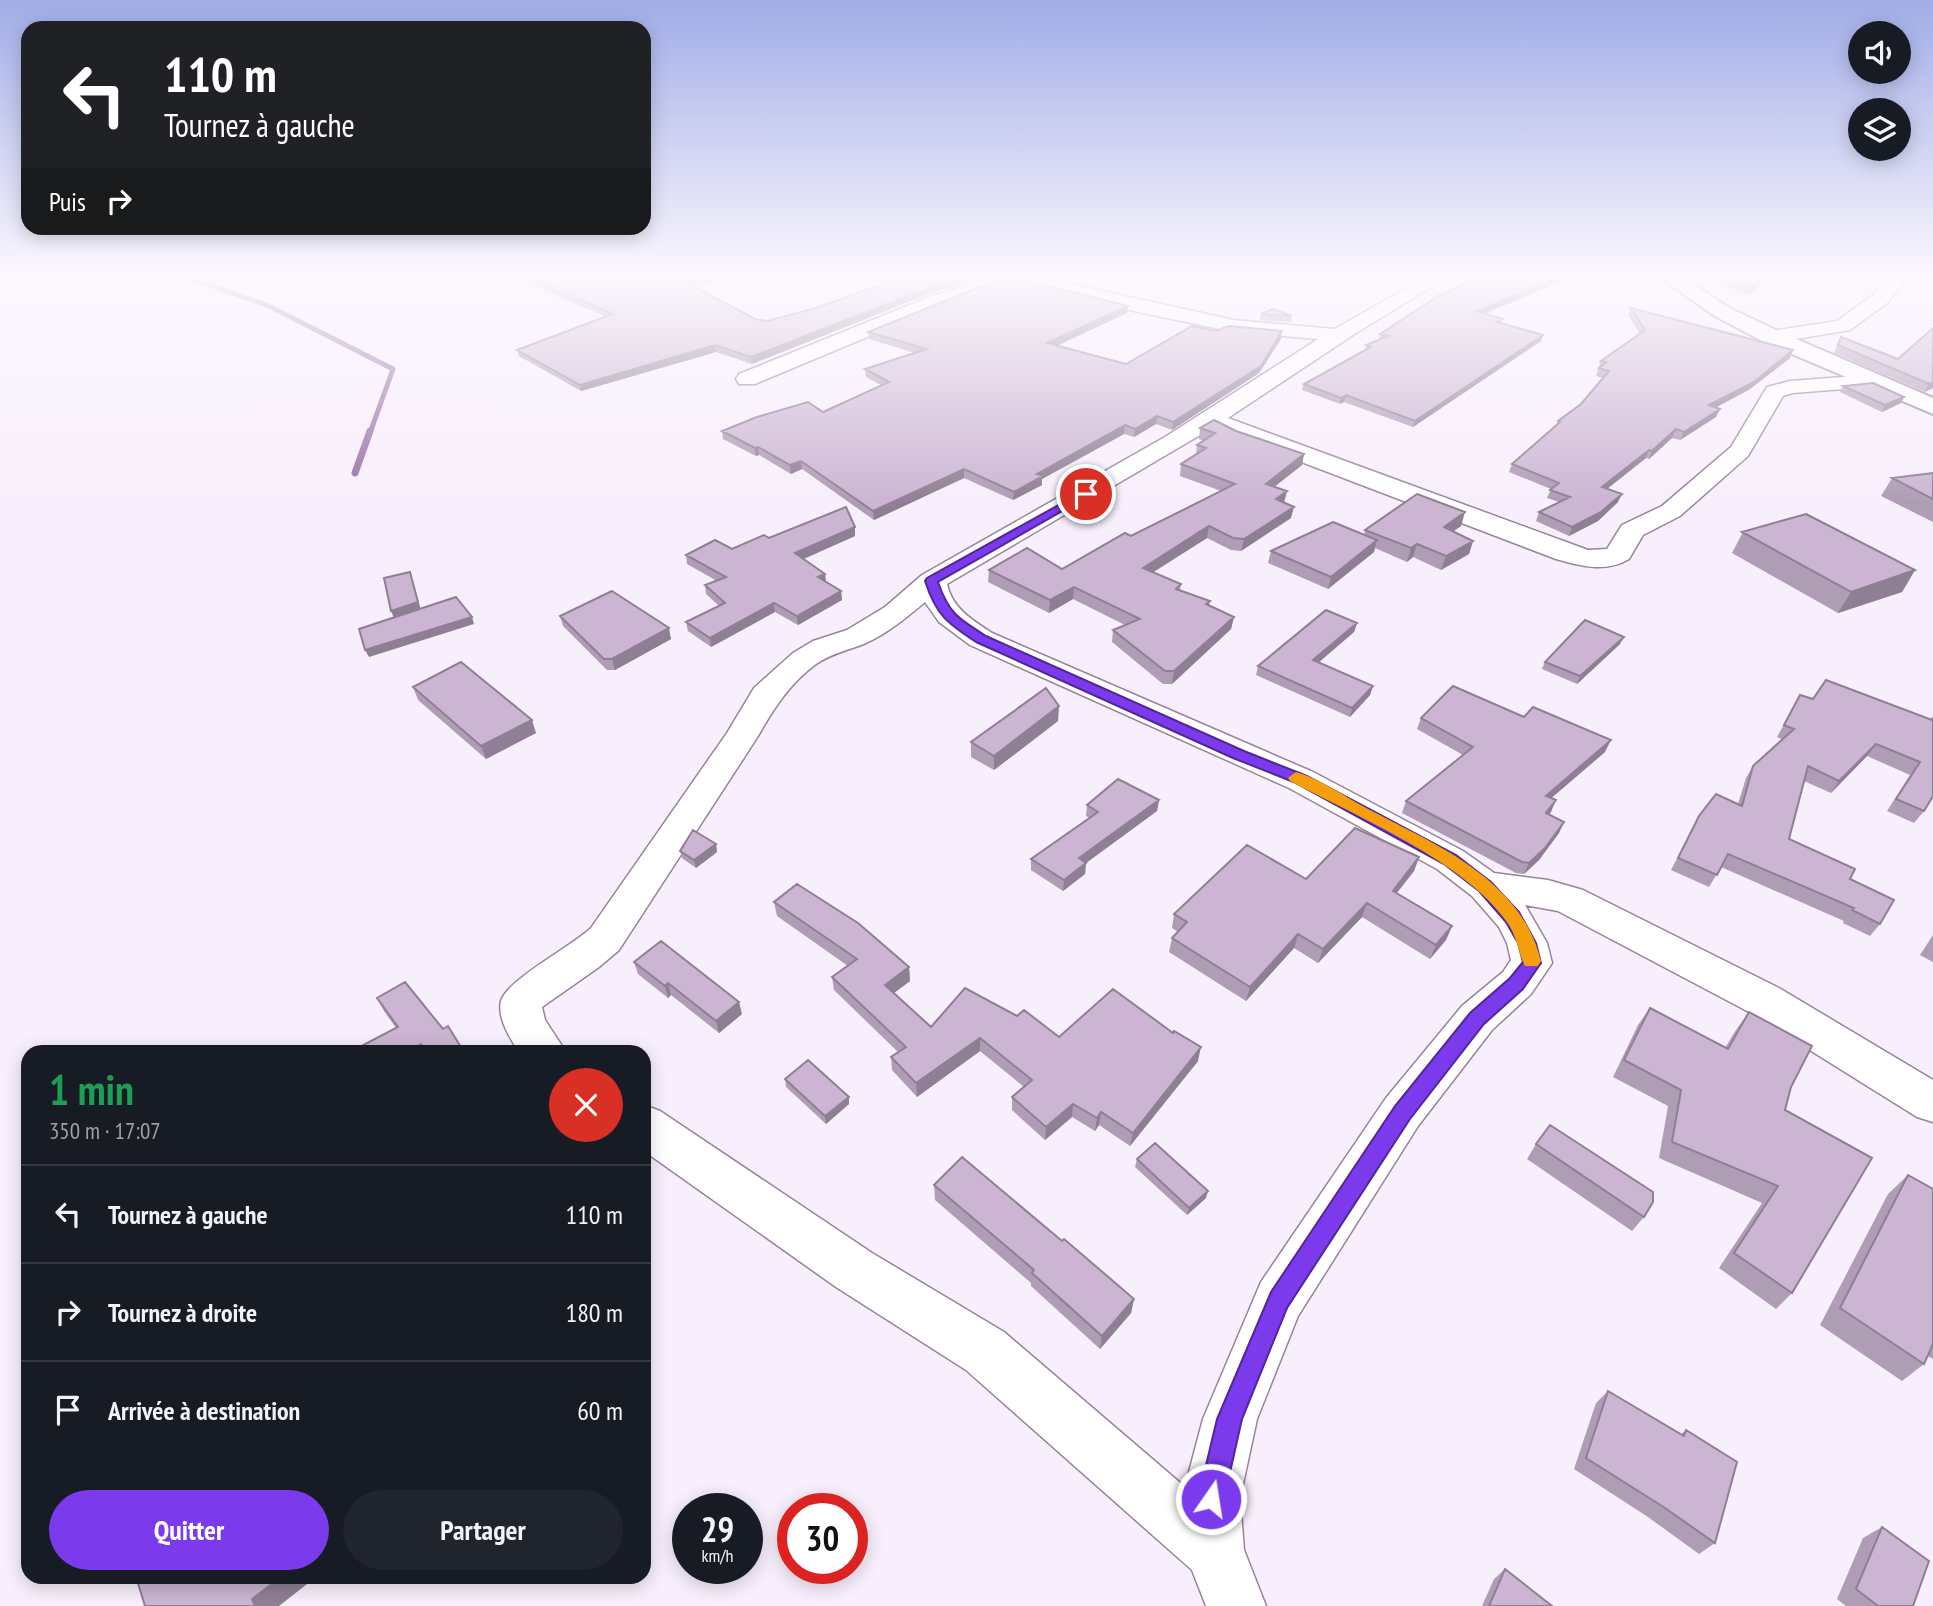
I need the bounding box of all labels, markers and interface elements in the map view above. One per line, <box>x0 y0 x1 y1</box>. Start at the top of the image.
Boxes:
map controls <box>1848 21 1911 161</box>
button: sound <box>1848 21 1911 84</box>
text: 110 m <box>164 42 277 106</box>
icon: left <box>49 49 140 140</box>
button: layers <box>1848 98 1911 161</box>
text: Tournez à gauche <box>164 104 355 146</box>
icon: right <box>100 182 138 220</box>
text: Puis <box>49 185 86 218</box>
pin <box>1056 464 1116 524</box>
icon: arrive <box>1067 475 1105 513</box>
text: 1 min <box>49 1062 134 1117</box>
button: close <box>549 1068 623 1142</box>
text: 350 m · 17:07 <box>49 1116 161 1145</box>
icon: left <box>49 1195 87 1233</box>
text: Tournez à gauche <box>108 1198 268 1231</box>
text: 110 m <box>565 1198 623 1231</box>
icon: right <box>49 1293 87 1331</box>
text: Tournez à droite <box>108 1296 257 1329</box>
text: 180 m <box>565 1296 623 1329</box>
icon: arrive <box>49 1391 87 1429</box>
text: Arrivée à destination <box>108 1394 300 1427</box>
text: 60 m <box>577 1394 623 1427</box>
position arrow <box>1174 1462 1248 1536</box>
button: Quitter <box>49 1490 329 1570</box>
button: Partager <box>343 1490 623 1570</box>
speed limit sign: 30 <box>777 1493 868 1584</box>
text: 29 <box>701 1506 734 1552</box>
text: km/h <box>702 1544 733 1567</box>

